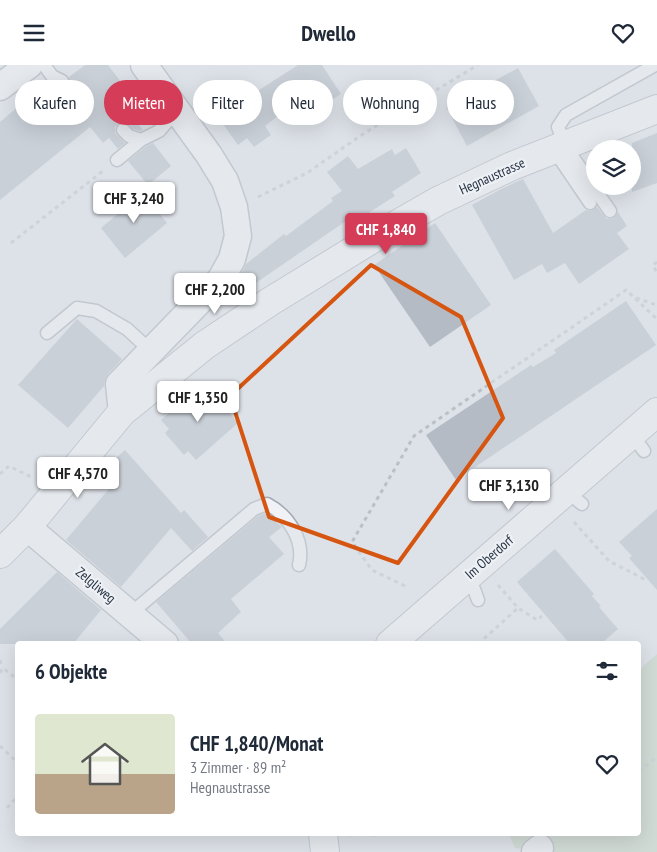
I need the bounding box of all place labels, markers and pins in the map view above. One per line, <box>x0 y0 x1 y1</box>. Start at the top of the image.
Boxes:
pin: CHF 3,240 <box>77 181 191 224</box>
pin: CHF 1,840 <box>329 213 443 255</box>
pin: CHF 2,200 <box>158 273 272 315</box>
pin: CHF 1,350 <box>141 381 255 423</box>
pin: CHF 4,570 <box>21 457 135 499</box>
pin: CHF 3,130 <box>452 469 566 511</box>

